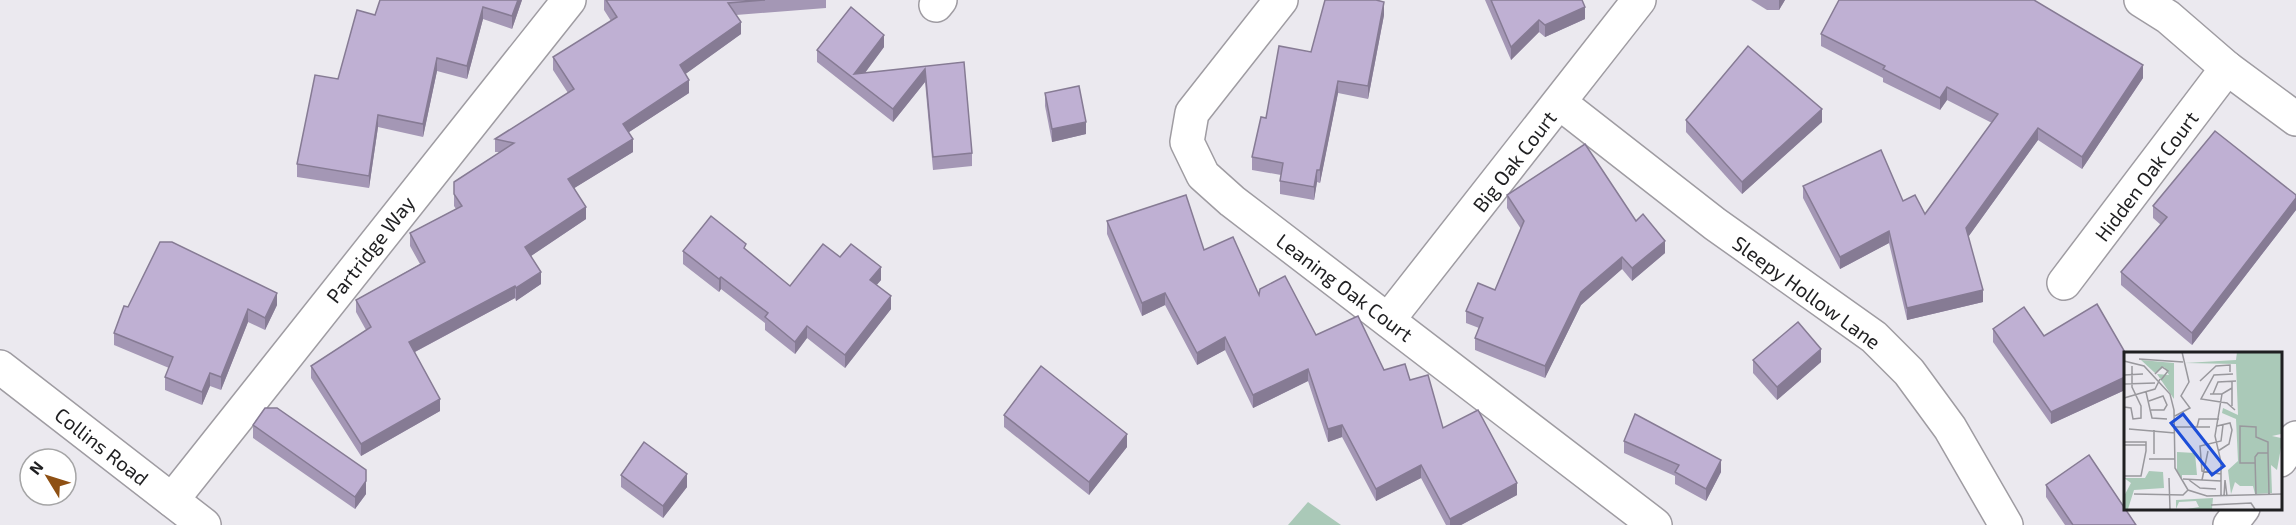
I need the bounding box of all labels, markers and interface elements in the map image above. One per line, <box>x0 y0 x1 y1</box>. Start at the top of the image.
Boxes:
street label: Big Oak Court <box>1467 105 1561 216</box>
street label: Hidden Oak Court <box>2089 106 2203 246</box>
street label: Partridge Way <box>321 190 419 307</box>
street label: Leaning Oak Court <box>1272 228 1418 346</box>
street label: Sleepy Hollow Lane <box>1728 230 1886 354</box>
inset map <box>2124 352 2281 510</box>
street label: Collins Road <box>51 402 153 490</box>
north arrow <box>18 447 78 507</box>
text: N <box>25 457 47 478</box>

